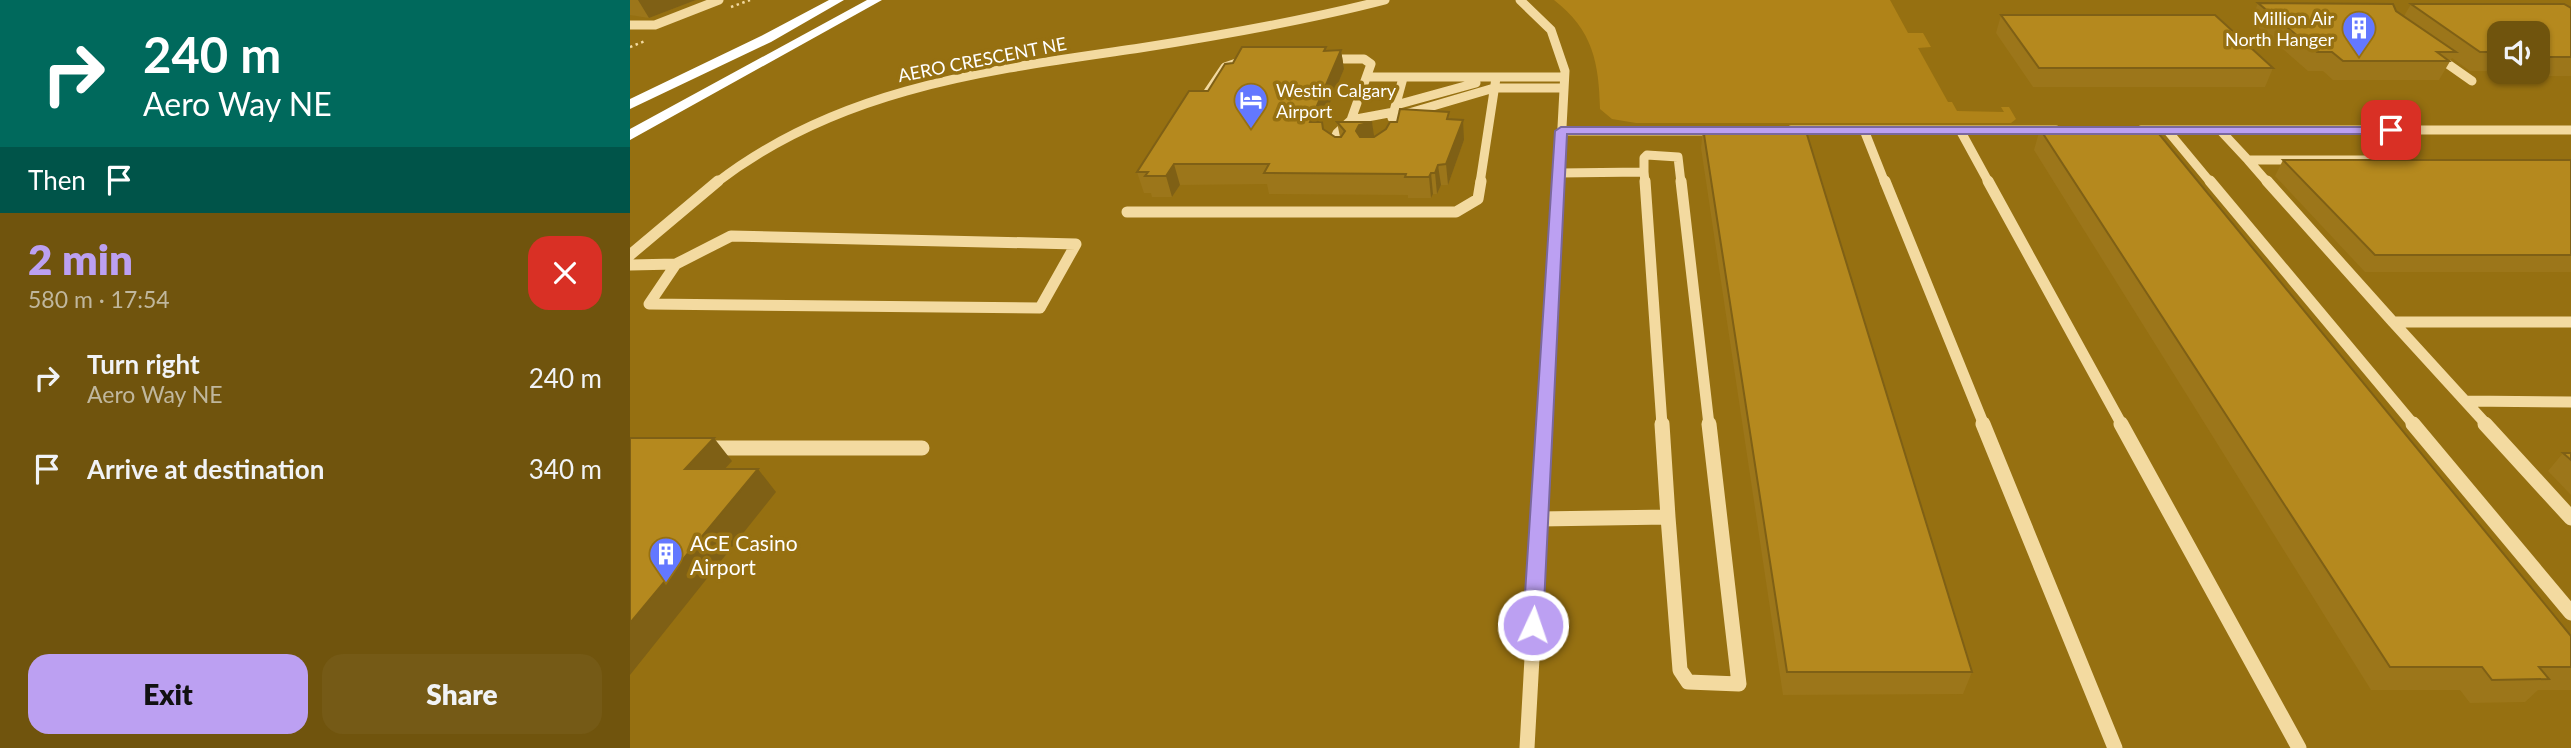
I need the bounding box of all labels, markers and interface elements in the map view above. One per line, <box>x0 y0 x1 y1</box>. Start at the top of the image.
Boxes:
place label: Million Air North Hanger <box>2225 7 2334 50</box>
building icon: Million Air North Hanger <box>2340 9 2378 58</box>
map controls <box>2487 21 2550 84</box>
button: sound <box>2487 21 2550 84</box>
text: 240 m <box>143 25 281 83</box>
icon: right <box>28 28 119 119</box>
street label: AERO CRESCENT NE <box>896 32 1068 86</box>
place label: Westin Calgary Airport <box>1276 79 1397 122</box>
hotel icon: Westin Calgary Airport <box>1232 81 1270 130</box>
text: Aero Way NE <box>143 84 332 123</box>
pin <box>2361 100 2421 160</box>
icon: arrive <box>2372 111 2410 149</box>
icon: arrive <box>100 161 138 199</box>
text: Then <box>28 164 86 196</box>
text: 2 min <box>28 234 133 284</box>
button: close <box>528 236 602 310</box>
text: 580 m · 17:54 <box>28 285 170 313</box>
text: Turn right <box>87 348 200 380</box>
icon: right <box>28 359 66 397</box>
text: 240 m <box>529 362 602 394</box>
text: Aero Way NE <box>87 380 223 408</box>
icon: arrive <box>28 450 66 488</box>
text: Arrive at destination <box>87 453 324 485</box>
text: 340 m <box>529 453 602 485</box>
place label: ACE Casino Airport <box>690 530 798 579</box>
building icon: ACE Casino Airport <box>647 535 685 584</box>
position arrow <box>1496 588 1570 662</box>
button: Exit <box>28 654 308 734</box>
button: Share <box>322 654 602 734</box>

